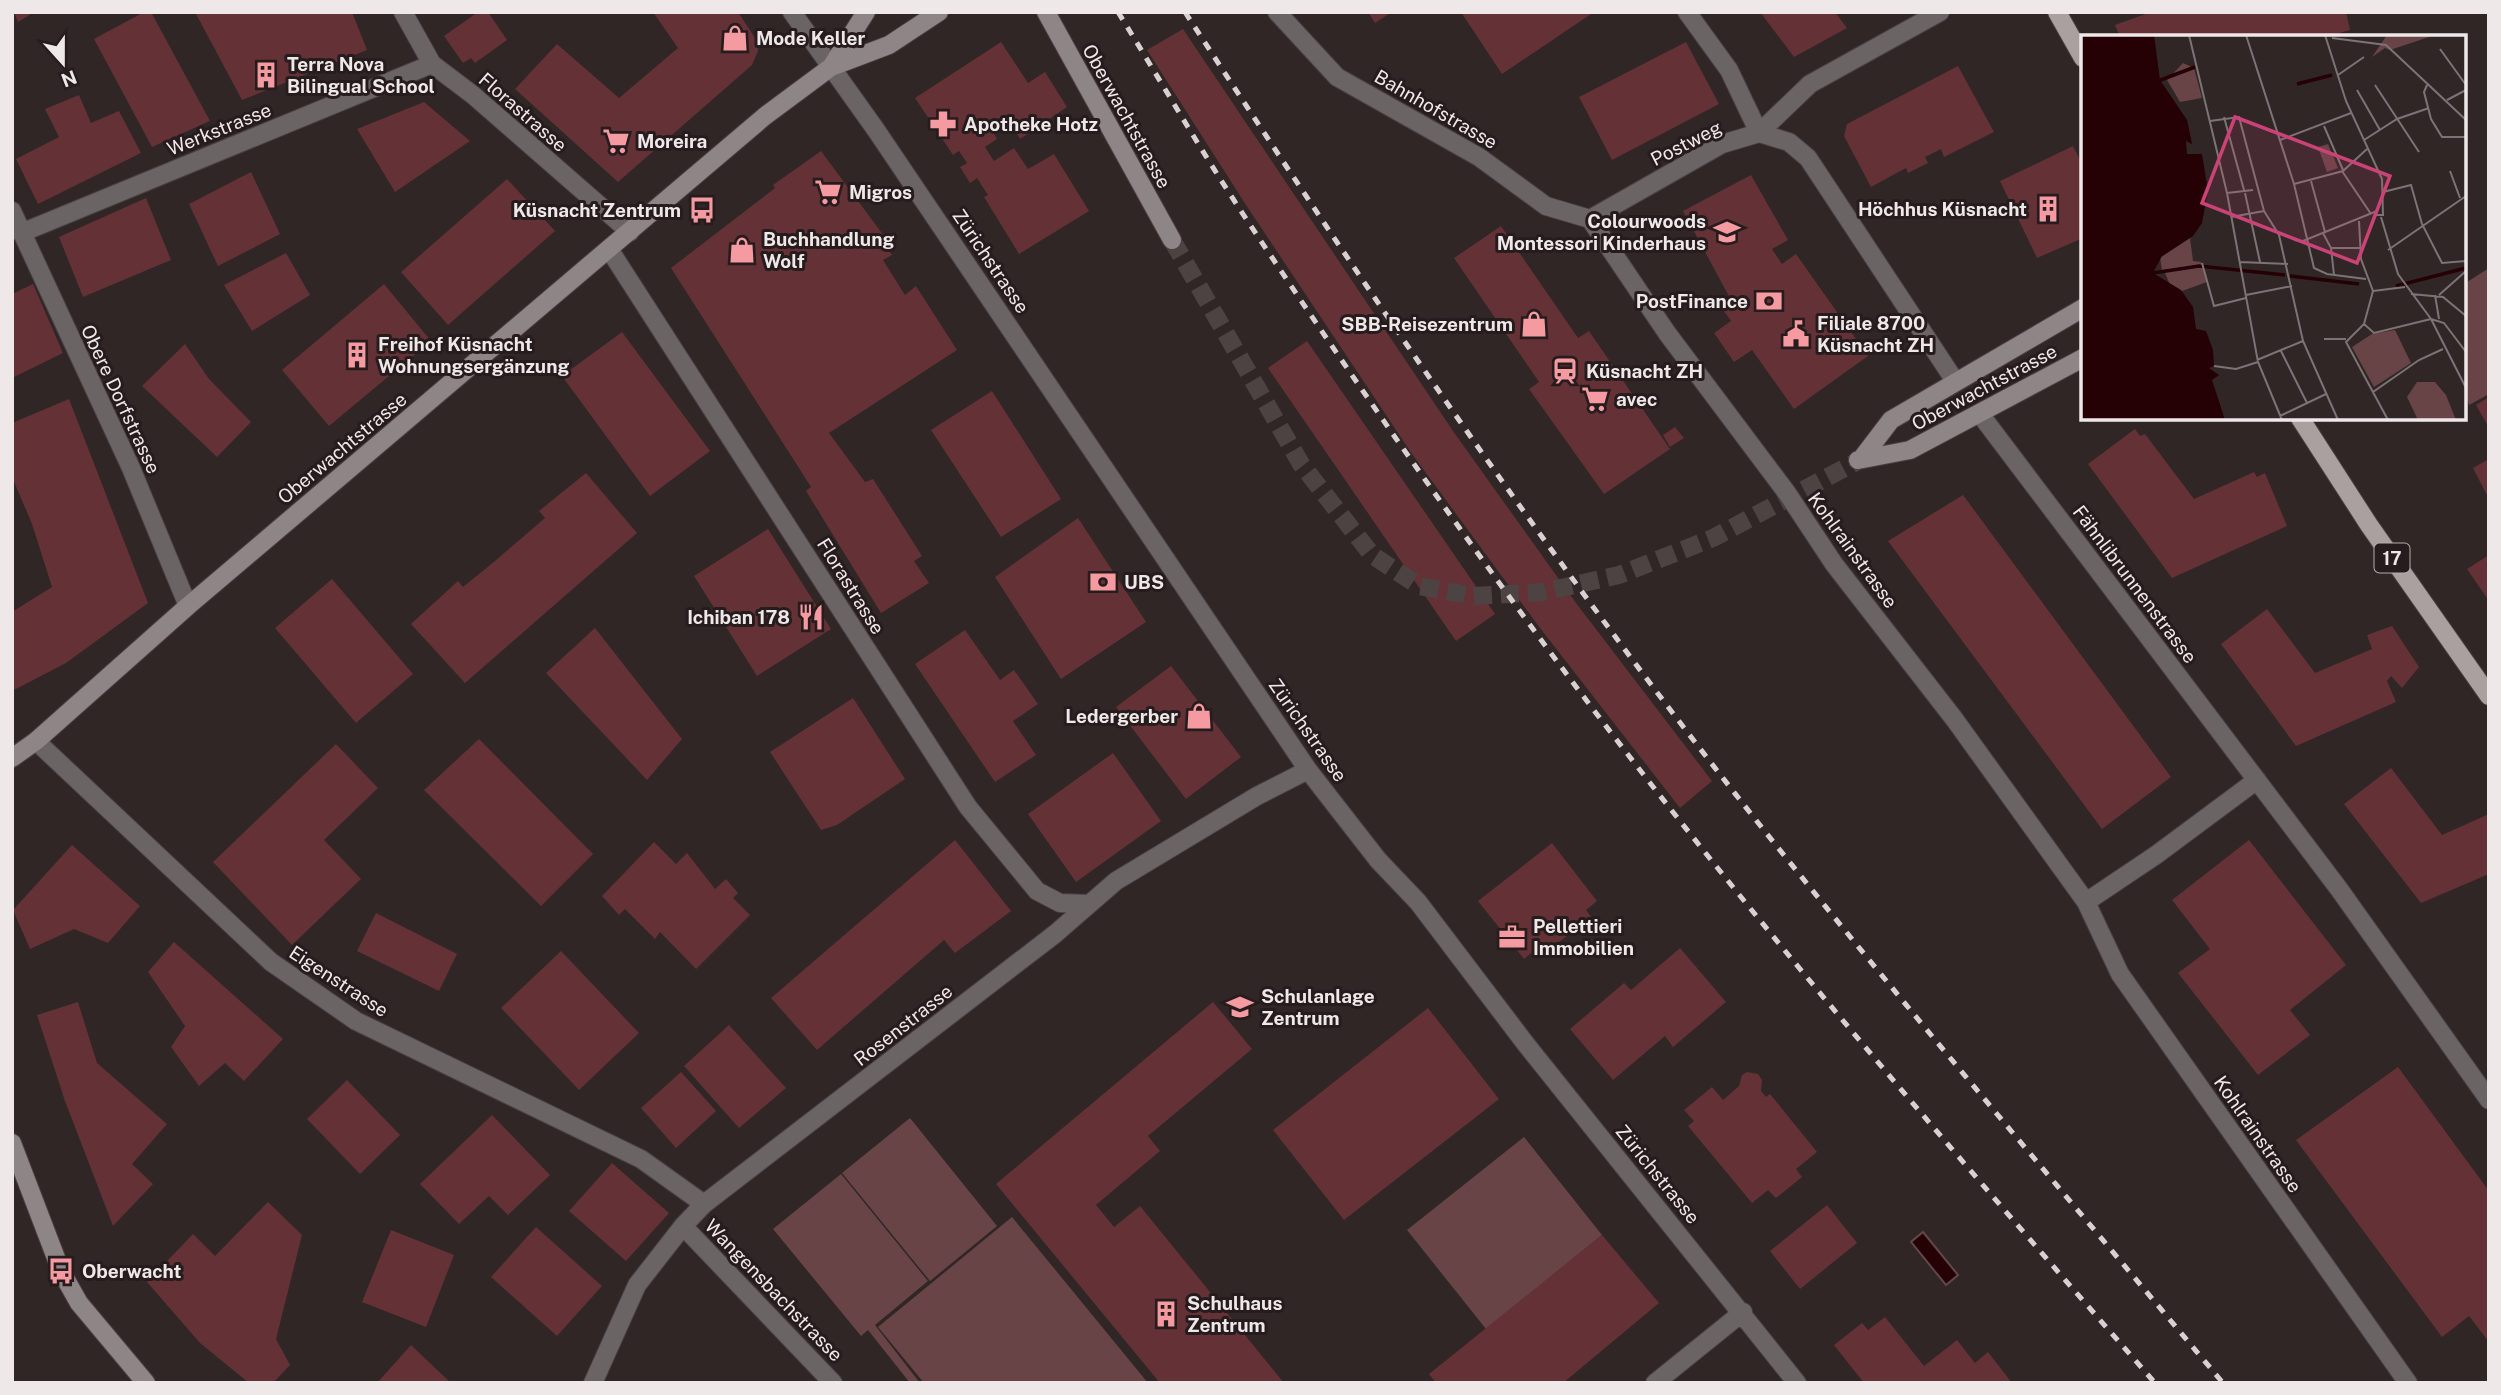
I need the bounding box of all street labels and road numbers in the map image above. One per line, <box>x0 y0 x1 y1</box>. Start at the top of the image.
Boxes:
street label: Oberwachtstrasse <box>1078 40 1176 192</box>
street label: Bahnhofstrasse <box>1371 65 1501 153</box>
street label: Florastrasse <box>475 68 571 156</box>
street label: Werkstrasse <box>164 98 274 160</box>
street label: Postweg <box>1647 116 1725 170</box>
street label: Zürichstrasse <box>948 205 1034 317</box>
street label: Obere Dorfstrasse <box>77 321 165 477</box>
street label: Oberwachtstrasse <box>1908 339 2060 435</box>
street label: Oberwachtstrasse <box>273 388 411 508</box>
street label: Kohlrainstrasse <box>1804 488 1902 612</box>
street label: Fähnlibrunnenstrasse <box>2069 501 2201 667</box>
street label: Florastrasse <box>813 534 889 638</box>
road number: 17 <box>2374 544 2410 572</box>
street label: Zürichstrasse <box>1264 674 1352 786</box>
street label: Eigenstrasse <box>285 941 393 1021</box>
street label: Rosenstrasse <box>849 980 957 1070</box>
street label: Kohlrainstrasse <box>2210 1071 2306 1197</box>
street label: Zürichstrasse <box>1611 1120 1705 1228</box>
street label: Wangensbachstrasse <box>701 1215 847 1365</box>

